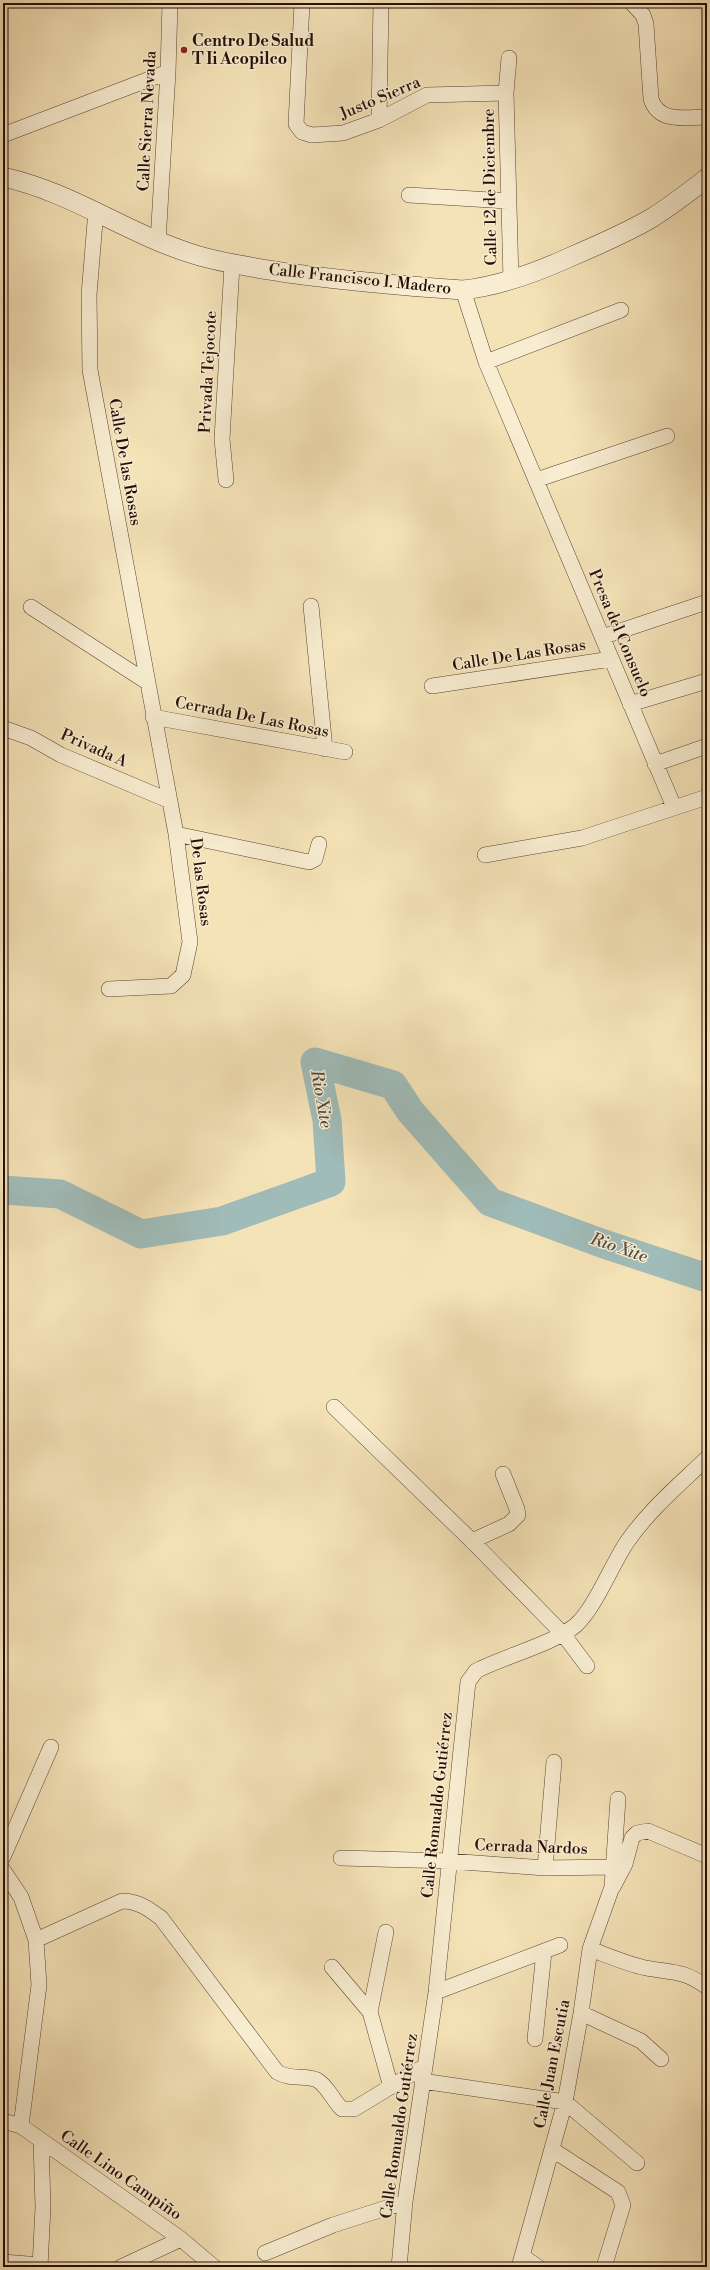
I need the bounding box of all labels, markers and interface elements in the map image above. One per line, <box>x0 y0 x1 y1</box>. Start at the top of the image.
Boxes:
place label: Centro De Salud T Ii Acopilco <box>192 31 314 69</box>
marker: Centro De Salud T Ii Acopilco <box>179 45 189 55</box>
street label: Calle Sierra Nevada <box>133 49 161 192</box>
street label: Justo Sierra <box>336 72 424 124</box>
street label: Calle 12 de Diciembre <box>479 108 501 266</box>
street label: Calle Francisco I. Madero <box>268 259 452 299</box>
street label: Privada Tejocote <box>195 310 221 434</box>
street label: Calle De las Rosas <box>104 397 146 527</box>
street label: Presa del Consuelo <box>584 566 656 700</box>
street label: Calle De Las Rosas <box>451 635 587 675</box>
street label: Cerrada De Las Rosas <box>173 692 331 742</box>
street label: Privada A <box>58 724 131 772</box>
street label: De las Rosas <box>186 837 216 927</box>
water label: Rio Xite <box>305 1067 337 1130</box>
water label: Rio Xite <box>587 1228 650 1268</box>
street label: Calle Romualdo Gutiérrez <box>417 1711 457 1899</box>
street label: Cerrada Nardos <box>474 1835 588 1859</box>
street label: Calle Juan Escutia <box>530 1997 574 2130</box>
street label: Calle Romualdo Gutiérrez <box>376 2032 422 2220</box>
street label: Calle Lino Campiño <box>56 2126 186 2224</box>

